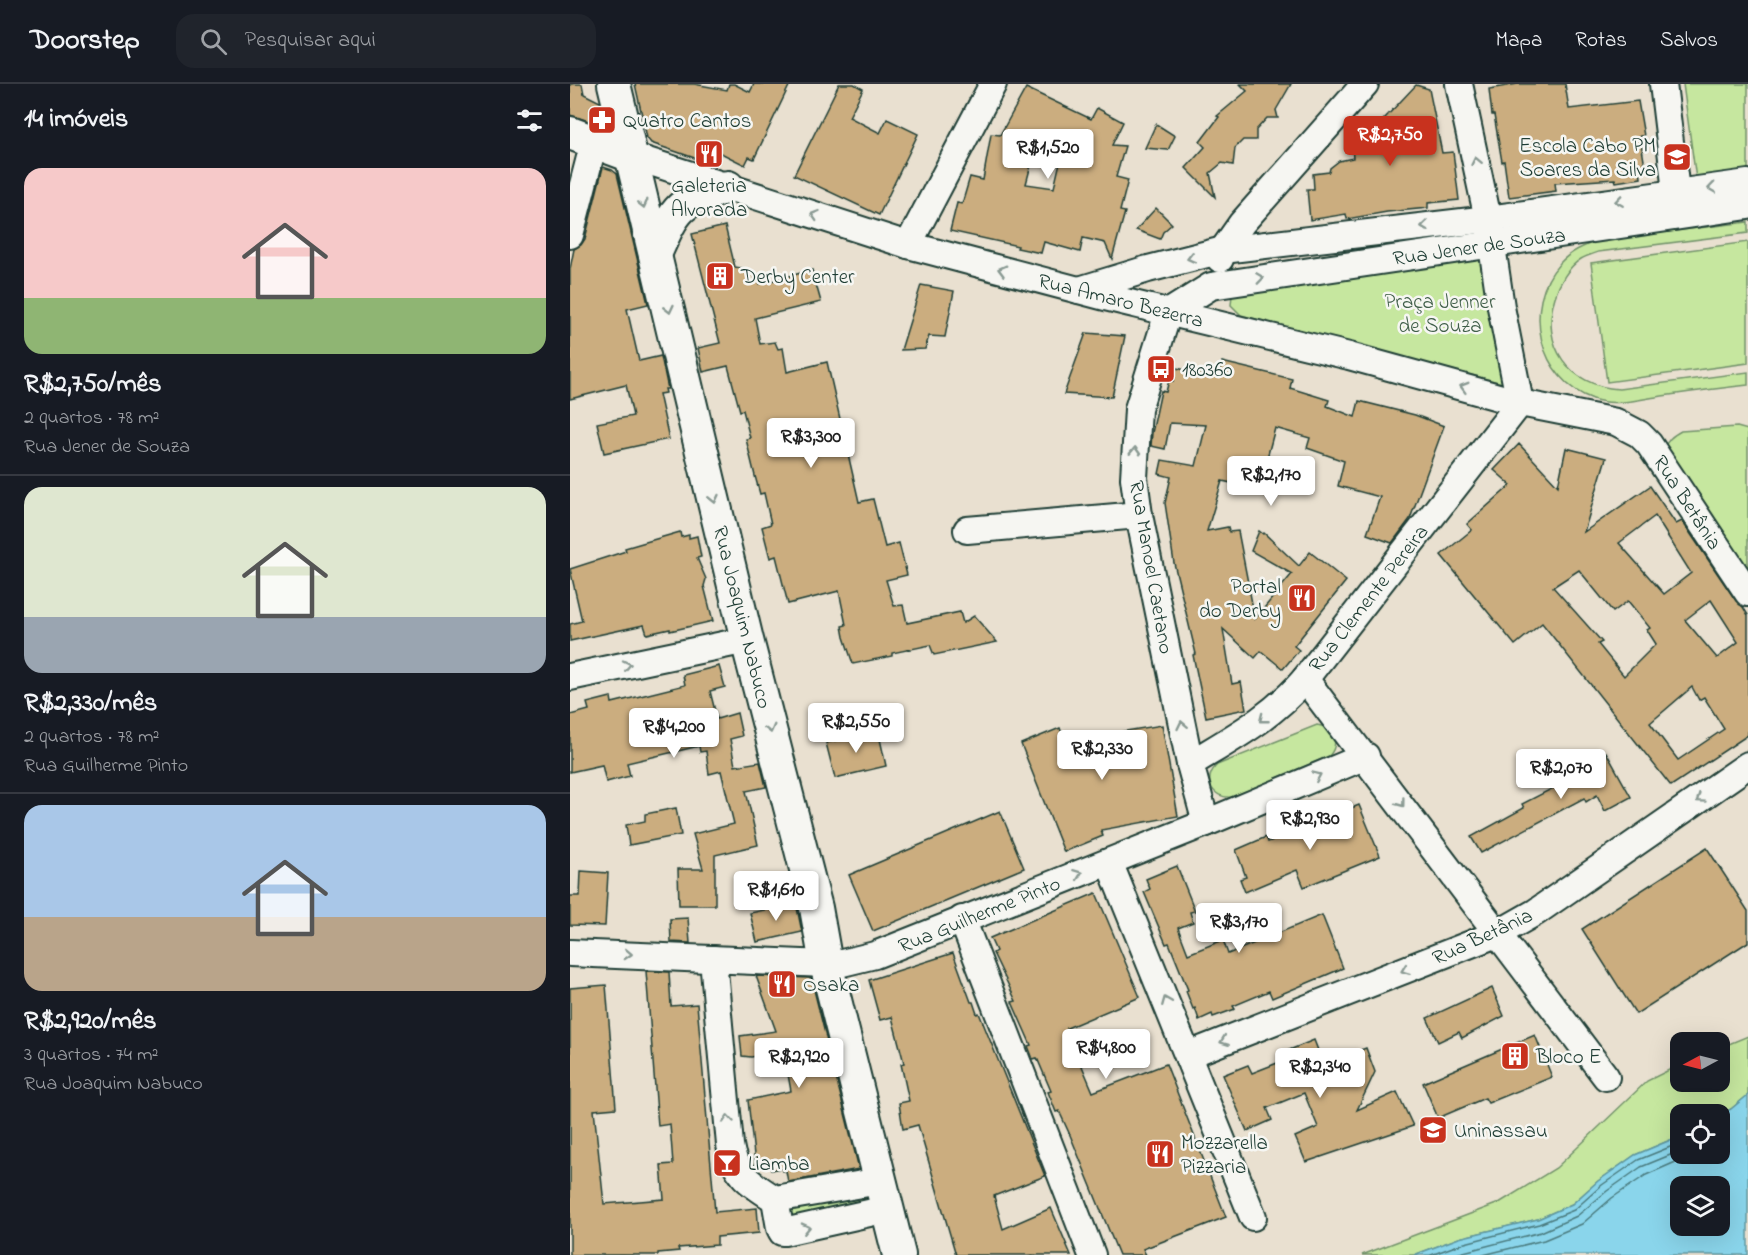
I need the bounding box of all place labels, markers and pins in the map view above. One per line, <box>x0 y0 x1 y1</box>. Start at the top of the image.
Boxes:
pharmacy icon: Quatro Cantos <box>586 104 618 136</box>
place label: Quatro Cantos <box>623 107 751 137</box>
pin: R$2,750 <box>1335 116 1445 167</box>
pin: R$1,520 <box>993 129 1103 180</box>
place label: Escola Cabo PM Soares da Silva <box>1519 132 1656 186</box>
restaurant icon: Galeteria Alvorada <box>693 138 725 170</box>
school or university icon: Escola Cabo PM Soares da Silva <box>1661 141 1693 173</box>
place label: Galeteria Alvorada <box>671 172 747 226</box>
building icon: Derby Center <box>704 260 736 292</box>
place label: Derby Center <box>740 263 855 295</box>
bus stop icon: 180360 <box>1145 353 1177 385</box>
place label: 180360 <box>1182 356 1233 386</box>
pin: R$3,300 <box>756 418 866 469</box>
pin: R$2,170 <box>1216 456 1326 507</box>
place label: Portal do Derby <box>1199 573 1281 629</box>
restaurant icon: Portal do Derby <box>1286 582 1318 614</box>
pin: R$2,550 <box>801 703 911 754</box>
pin: R$4,200 <box>619 708 729 759</box>
pin: R$2,330 <box>1047 730 1157 781</box>
pin: R$2,070 <box>1506 749 1616 800</box>
pin: R$2,930 <box>1255 800 1365 851</box>
pin: R$1,610 <box>721 871 831 922</box>
pin: R$3,170 <box>1184 903 1294 954</box>
restaurant icon: Osaka <box>766 968 798 1000</box>
place label: Osaka <box>803 971 859 1001</box>
pin: R$4,800 <box>1051 1029 1161 1080</box>
pin: R$2,920 <box>744 1038 854 1089</box>
building icon: Bloco E <box>1499 1040 1531 1072</box>
place label: Bloco E <box>1535 1043 1602 1073</box>
pin: R$2,340 <box>1265 1048 1375 1099</box>
school or university icon: Uninassau <box>1417 1114 1449 1146</box>
place label: Uninassau <box>1454 1117 1548 1147</box>
place label: Mozzarella Pizzaria <box>1181 1129 1268 1183</box>
restaurant icon: Mozzarella Pizzaria <box>1144 1138 1176 1170</box>
bar icon: Liamba <box>711 1147 743 1179</box>
place label: Liamba <box>748 1150 810 1180</box>

